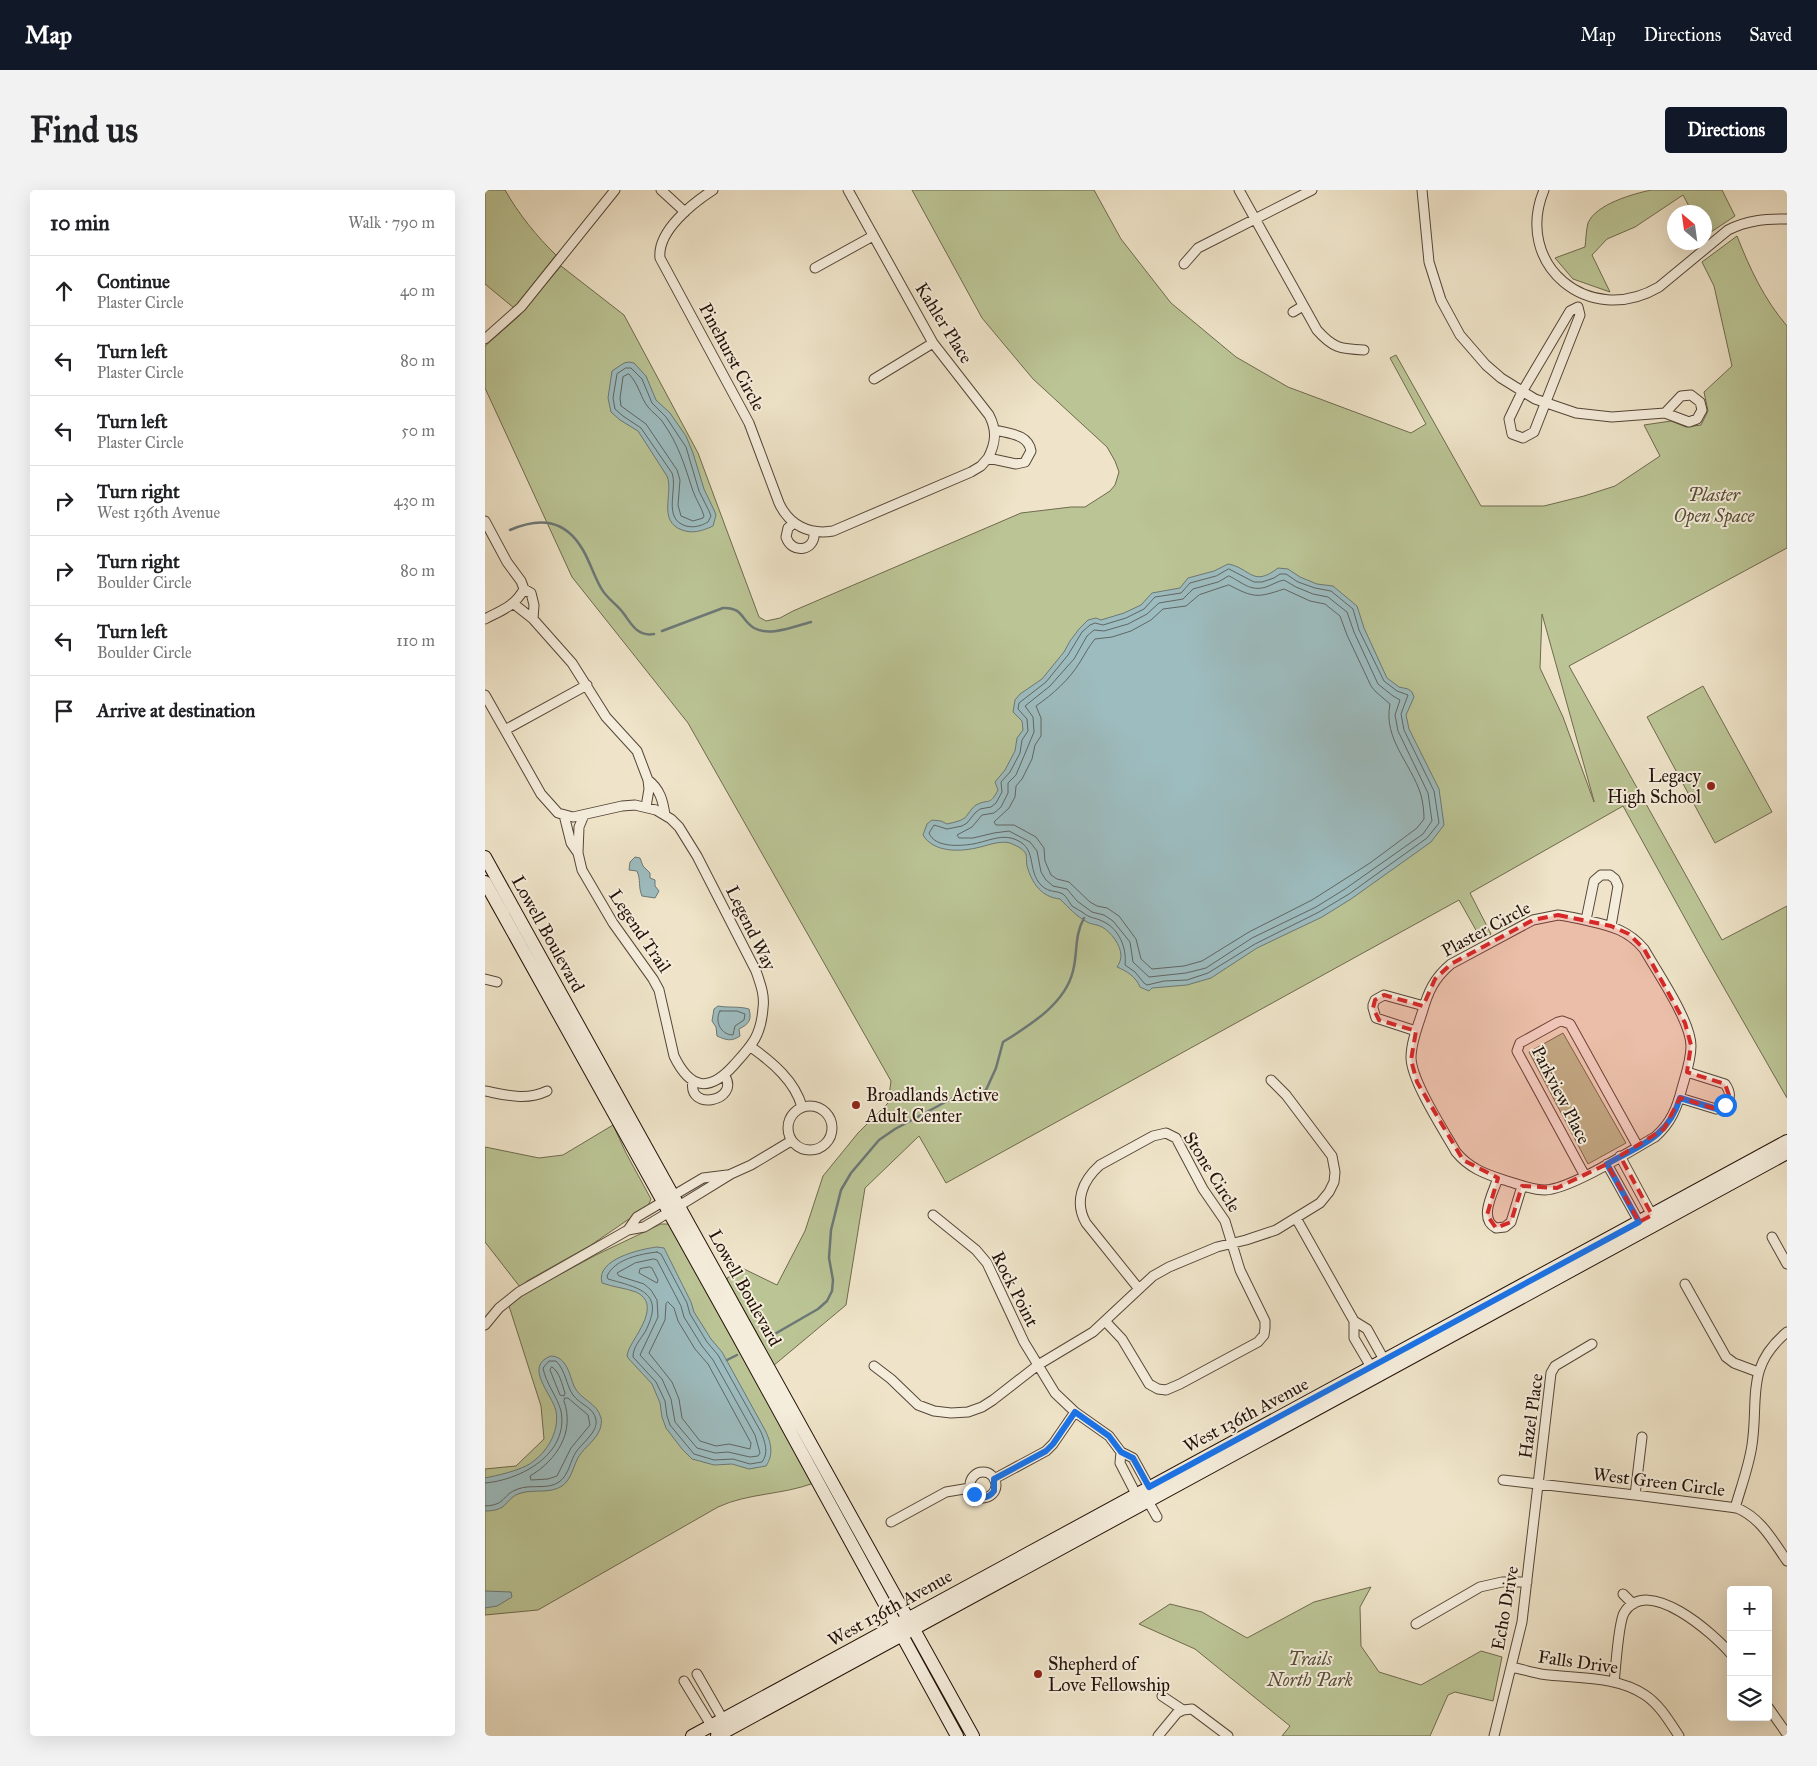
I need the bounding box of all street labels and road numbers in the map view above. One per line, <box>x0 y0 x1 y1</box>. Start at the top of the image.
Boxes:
street label: Kahler Place <box>911 279 977 367</box>
street label: Pinehurst Circle <box>694 299 770 415</box>
street label: Lowell Boulevard <box>507 872 589 996</box>
street label: Legend Way <box>720 882 781 975</box>
street label: Legend Trail <box>603 885 676 977</box>
street label: Plaster Circle <box>1438 896 1534 962</box>
street label: Parkview Place <box>1527 1042 1595 1148</box>
street label: Stone Circle <box>1179 1128 1245 1216</box>
street label: Lowell Boulevard <box>704 1226 786 1350</box>
street label: Rock Point <box>987 1248 1044 1331</box>
street label: Hazel Place <box>1514 1372 1548 1460</box>
street label: West 136th Avenue <box>1180 1373 1312 1457</box>
street label: West Green Circle <box>1592 1463 1726 1501</box>
street label: Echo Drive <box>1487 1564 1523 1652</box>
street label: West 136th Avenue <box>824 1565 956 1651</box>
street label: Falls Drive <box>1536 1645 1620 1679</box>

